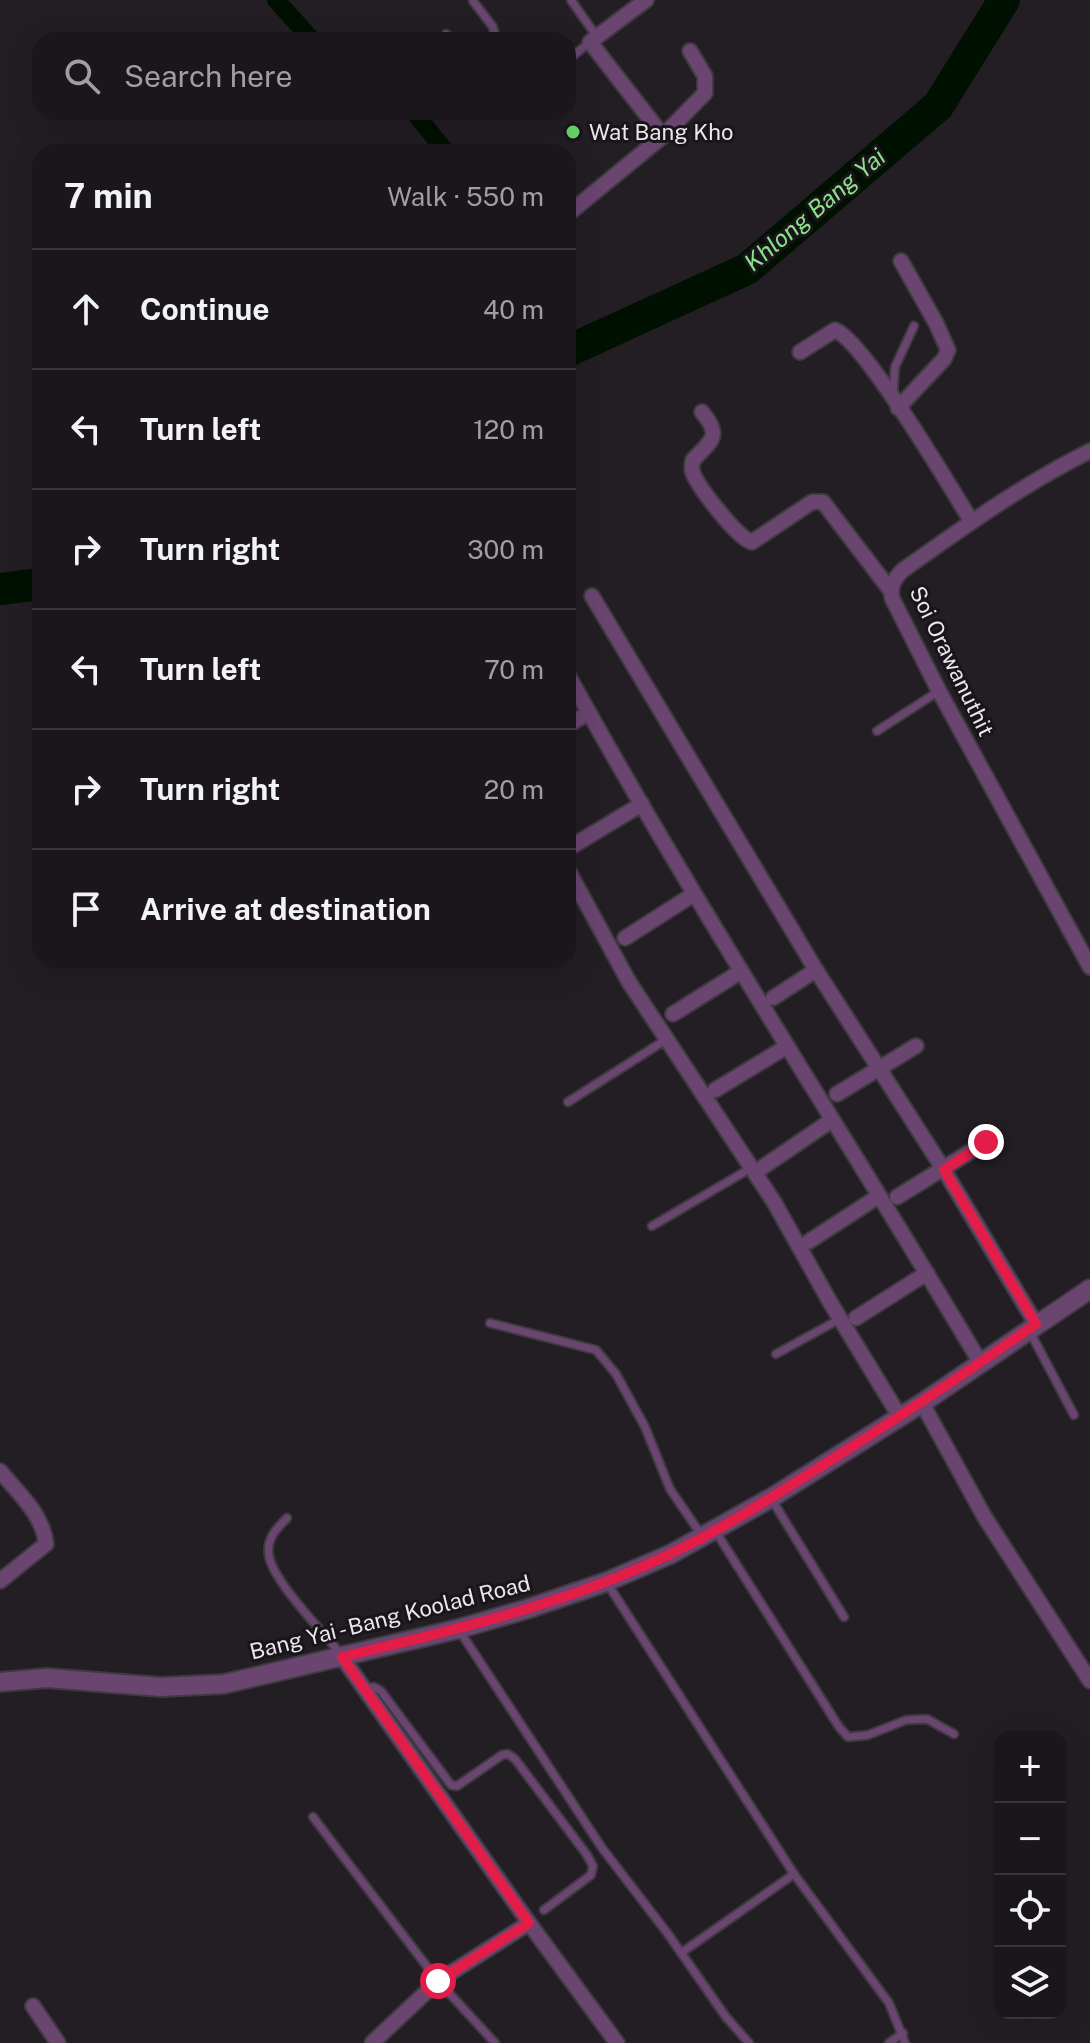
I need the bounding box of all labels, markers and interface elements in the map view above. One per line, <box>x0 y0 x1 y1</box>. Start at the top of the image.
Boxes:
search box <box>32 32 576 120</box>
icon: search <box>60 54 104 98</box>
text: Search here <box>124 58 292 94</box>
place label: Wat Bang Kho <box>589 119 733 145</box>
marker: Wat Bang Kho <box>564 123 582 141</box>
water label: Khlong Bang Yai <box>738 142 891 276</box>
text: 7 min <box>64 176 153 216</box>
text: Walk · 550 m <box>387 181 544 212</box>
icon: ahead <box>64 287 108 331</box>
text: Continue <box>140 291 270 327</box>
text: 40 m <box>483 294 544 325</box>
icon: left <box>64 407 108 451</box>
text: Turn left <box>140 411 261 447</box>
text: 120 m <box>473 414 544 445</box>
icon: right <box>64 527 108 571</box>
text: Turn right <box>140 531 280 567</box>
text: 300 m <box>467 534 544 565</box>
street label: Soi Orawanuthit <box>904 582 1000 740</box>
icon: left <box>64 647 108 691</box>
text: Turn left <box>140 651 261 687</box>
text: 70 m <box>484 654 544 685</box>
icon: right <box>64 767 108 811</box>
text: Turn right <box>140 771 280 807</box>
text: 20 m <box>484 774 544 805</box>
icon: arrive <box>64 887 108 931</box>
text: Arrive at destination <box>140 891 431 927</box>
route end <box>968 1124 1004 1160</box>
street label: Bang Yai - Bang Koolad Road <box>247 1570 533 1664</box>
map controls <box>994 1731 1066 2019</box>
button: + <box>994 1731 1066 1803</box>
button: − <box>994 1803 1066 1875</box>
button: locate <box>994 1875 1066 1947</box>
button: layers <box>994 1947 1066 2019</box>
route start <box>420 1963 456 1999</box>

